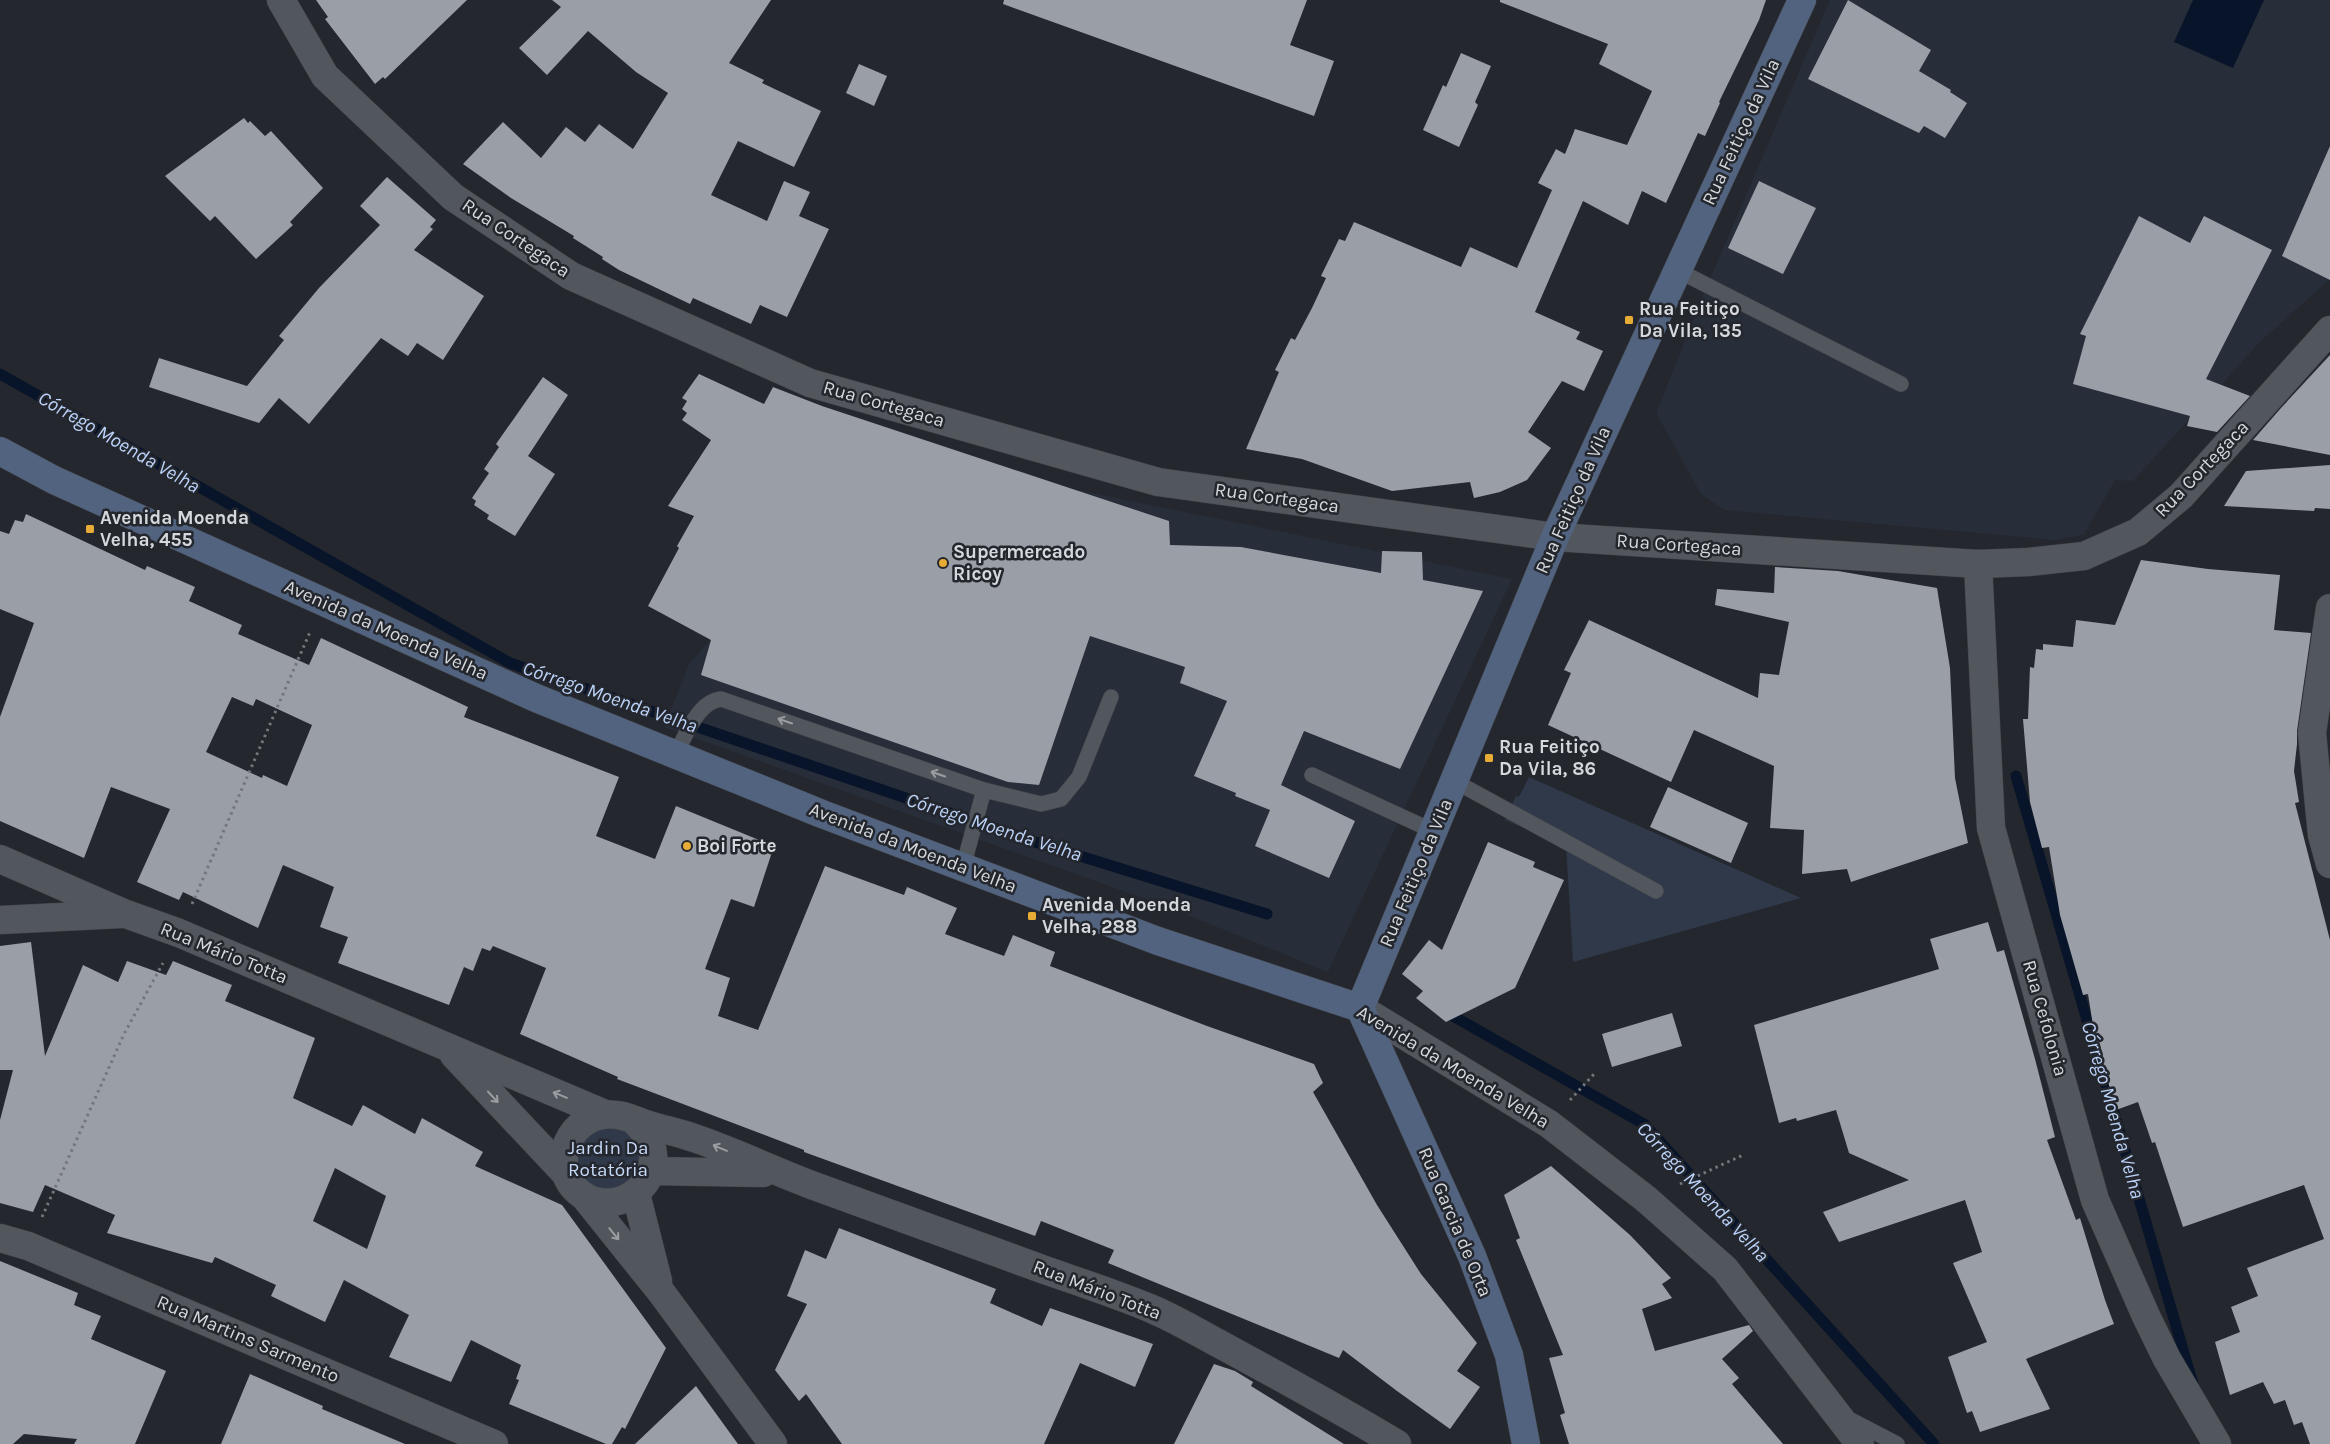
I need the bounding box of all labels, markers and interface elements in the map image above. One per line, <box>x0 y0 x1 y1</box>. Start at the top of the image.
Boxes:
street label: Rua Feitiço da Vila <box>1697 55 1785 209</box>
street label: Rua Cortegaca <box>458 194 574 282</box>
place label: Rua Feitiço Da Vila, 135 <box>1639 298 1742 342</box>
marker: Rua Feitiço Da Vila, 135 <box>1623 314 1635 326</box>
street label: Rua Cortegaca <box>821 376 947 432</box>
water label: Córrego Moenda Velha <box>34 386 204 498</box>
street label: Rua Cortegaca <box>2151 416 2253 522</box>
street label: Rua Feitiço da Vila <box>1531 423 1615 577</box>
street label: Rua Cortegaca <box>1213 478 1341 518</box>
place label: Avenida Moenda Velha, 455 <box>100 507 249 551</box>
marker: Avenida Moenda Velha, 455 <box>84 523 96 535</box>
street label: Rua Cortegaca <box>1616 530 1742 560</box>
place label: Supermercado Ricoy <box>953 541 1085 585</box>
marker: Supermercado Ricoy <box>937 557 949 569</box>
street label: Avenida da Moenda Velha <box>281 575 491 685</box>
water label: Córrego Moenda Velha <box>520 656 700 738</box>
one-way arrow <box>778 716 793 725</box>
place label: Rua Feitiço Da Vila, 86 <box>1499 736 1600 780</box>
marker: Rua Feitiço Da Vila, 86 <box>1483 752 1495 764</box>
one-way arrow <box>931 769 947 779</box>
water label: Córrego Moenda Velha <box>903 788 1085 866</box>
street label: Rua Feitiço da Vila <box>1375 796 1457 950</box>
street label: Avenida da Moenda Velha <box>806 798 1020 898</box>
place label: Boi Forte <box>697 835 777 857</box>
marker: Boi Forte <box>681 840 693 852</box>
place label: Avenida Moenda Velha, 288 <box>1042 894 1191 938</box>
marker: Avenida Moenda Velha, 288 <box>1026 910 1038 922</box>
street label: Rua Mário Totta <box>157 917 291 989</box>
street label: Rua Cefolonia <box>2018 957 2072 1079</box>
street label: Avenida da Moenda Velha <box>1353 1001 1553 1133</box>
water label: Córrego Moenda Velha <box>2077 1019 2149 1201</box>
one-way arrow <box>487 1090 499 1103</box>
one-way arrow <box>553 1090 568 1099</box>
water label: Córrego Moenda Velha <box>1632 1117 1774 1267</box>
park label: Jardin Da Rotatória <box>568 1137 648 1181</box>
one-way arrow <box>713 1143 728 1153</box>
street label: Rua Garcia de Orta <box>1414 1144 1496 1300</box>
one-way arrow <box>609 1227 620 1240</box>
street label: Rua Mário Totta <box>1030 1255 1164 1325</box>
street label: Rua Martins Sarmento <box>154 1291 342 1387</box>

